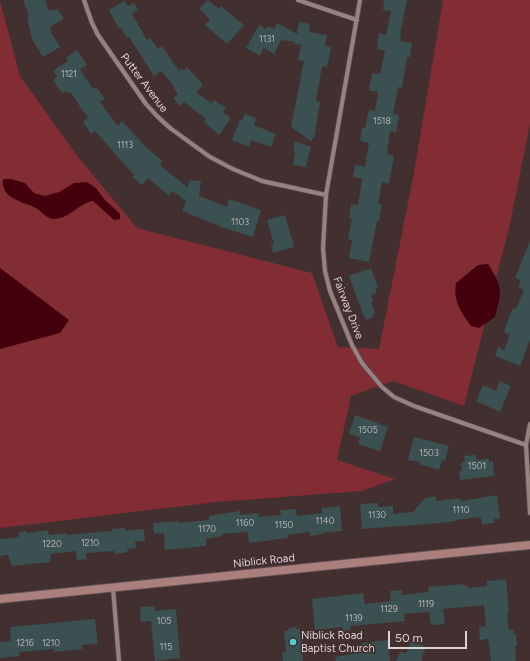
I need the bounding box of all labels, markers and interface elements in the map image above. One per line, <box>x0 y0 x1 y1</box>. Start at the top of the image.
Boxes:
house number: 1131 <box>259 34 275 44</box>
street label: Putter Avenue <box>118 51 170 115</box>
house number: 1121 <box>61 69 77 79</box>
house number: 1518 <box>373 116 391 126</box>
house number: 1113 <box>117 140 133 150</box>
house number: 1103 <box>231 217 249 227</box>
street label: Fairway Drive <box>330 275 366 341</box>
house number: 1505 <box>358 425 378 435</box>
house number: 1503 <box>419 448 439 458</box>
house number: 1501 <box>468 461 486 471</box>
house number: 1110 <box>453 505 469 515</box>
house number: 1130 <box>368 510 386 520</box>
house number: 1140 <box>316 516 334 526</box>
house number: 1160 <box>236 518 254 528</box>
house number: 1150 <box>275 520 293 530</box>
house number: 1170 <box>198 524 216 534</box>
house number: 1210 <box>81 538 99 548</box>
house number: 1220 <box>42 539 62 549</box>
street label: Niblick Road <box>233 551 295 571</box>
house number: 1119 <box>418 599 434 609</box>
house number: 1129 <box>380 604 398 614</box>
house number: 1139 <box>345 613 363 623</box>
house number: 105 <box>157 616 171 626</box>
scale bar <box>390 623 469 649</box>
place label: Niblick Road Baptist Church <box>301 629 375 655</box>
text: 50 m <box>395 631 423 645</box>
marker: Niblick Road Baptist Church <box>288 637 298 647</box>
house number: 1216 <box>16 638 34 648</box>
house number: 1210 <box>42 638 60 648</box>
house number: 115 <box>160 642 172 652</box>

